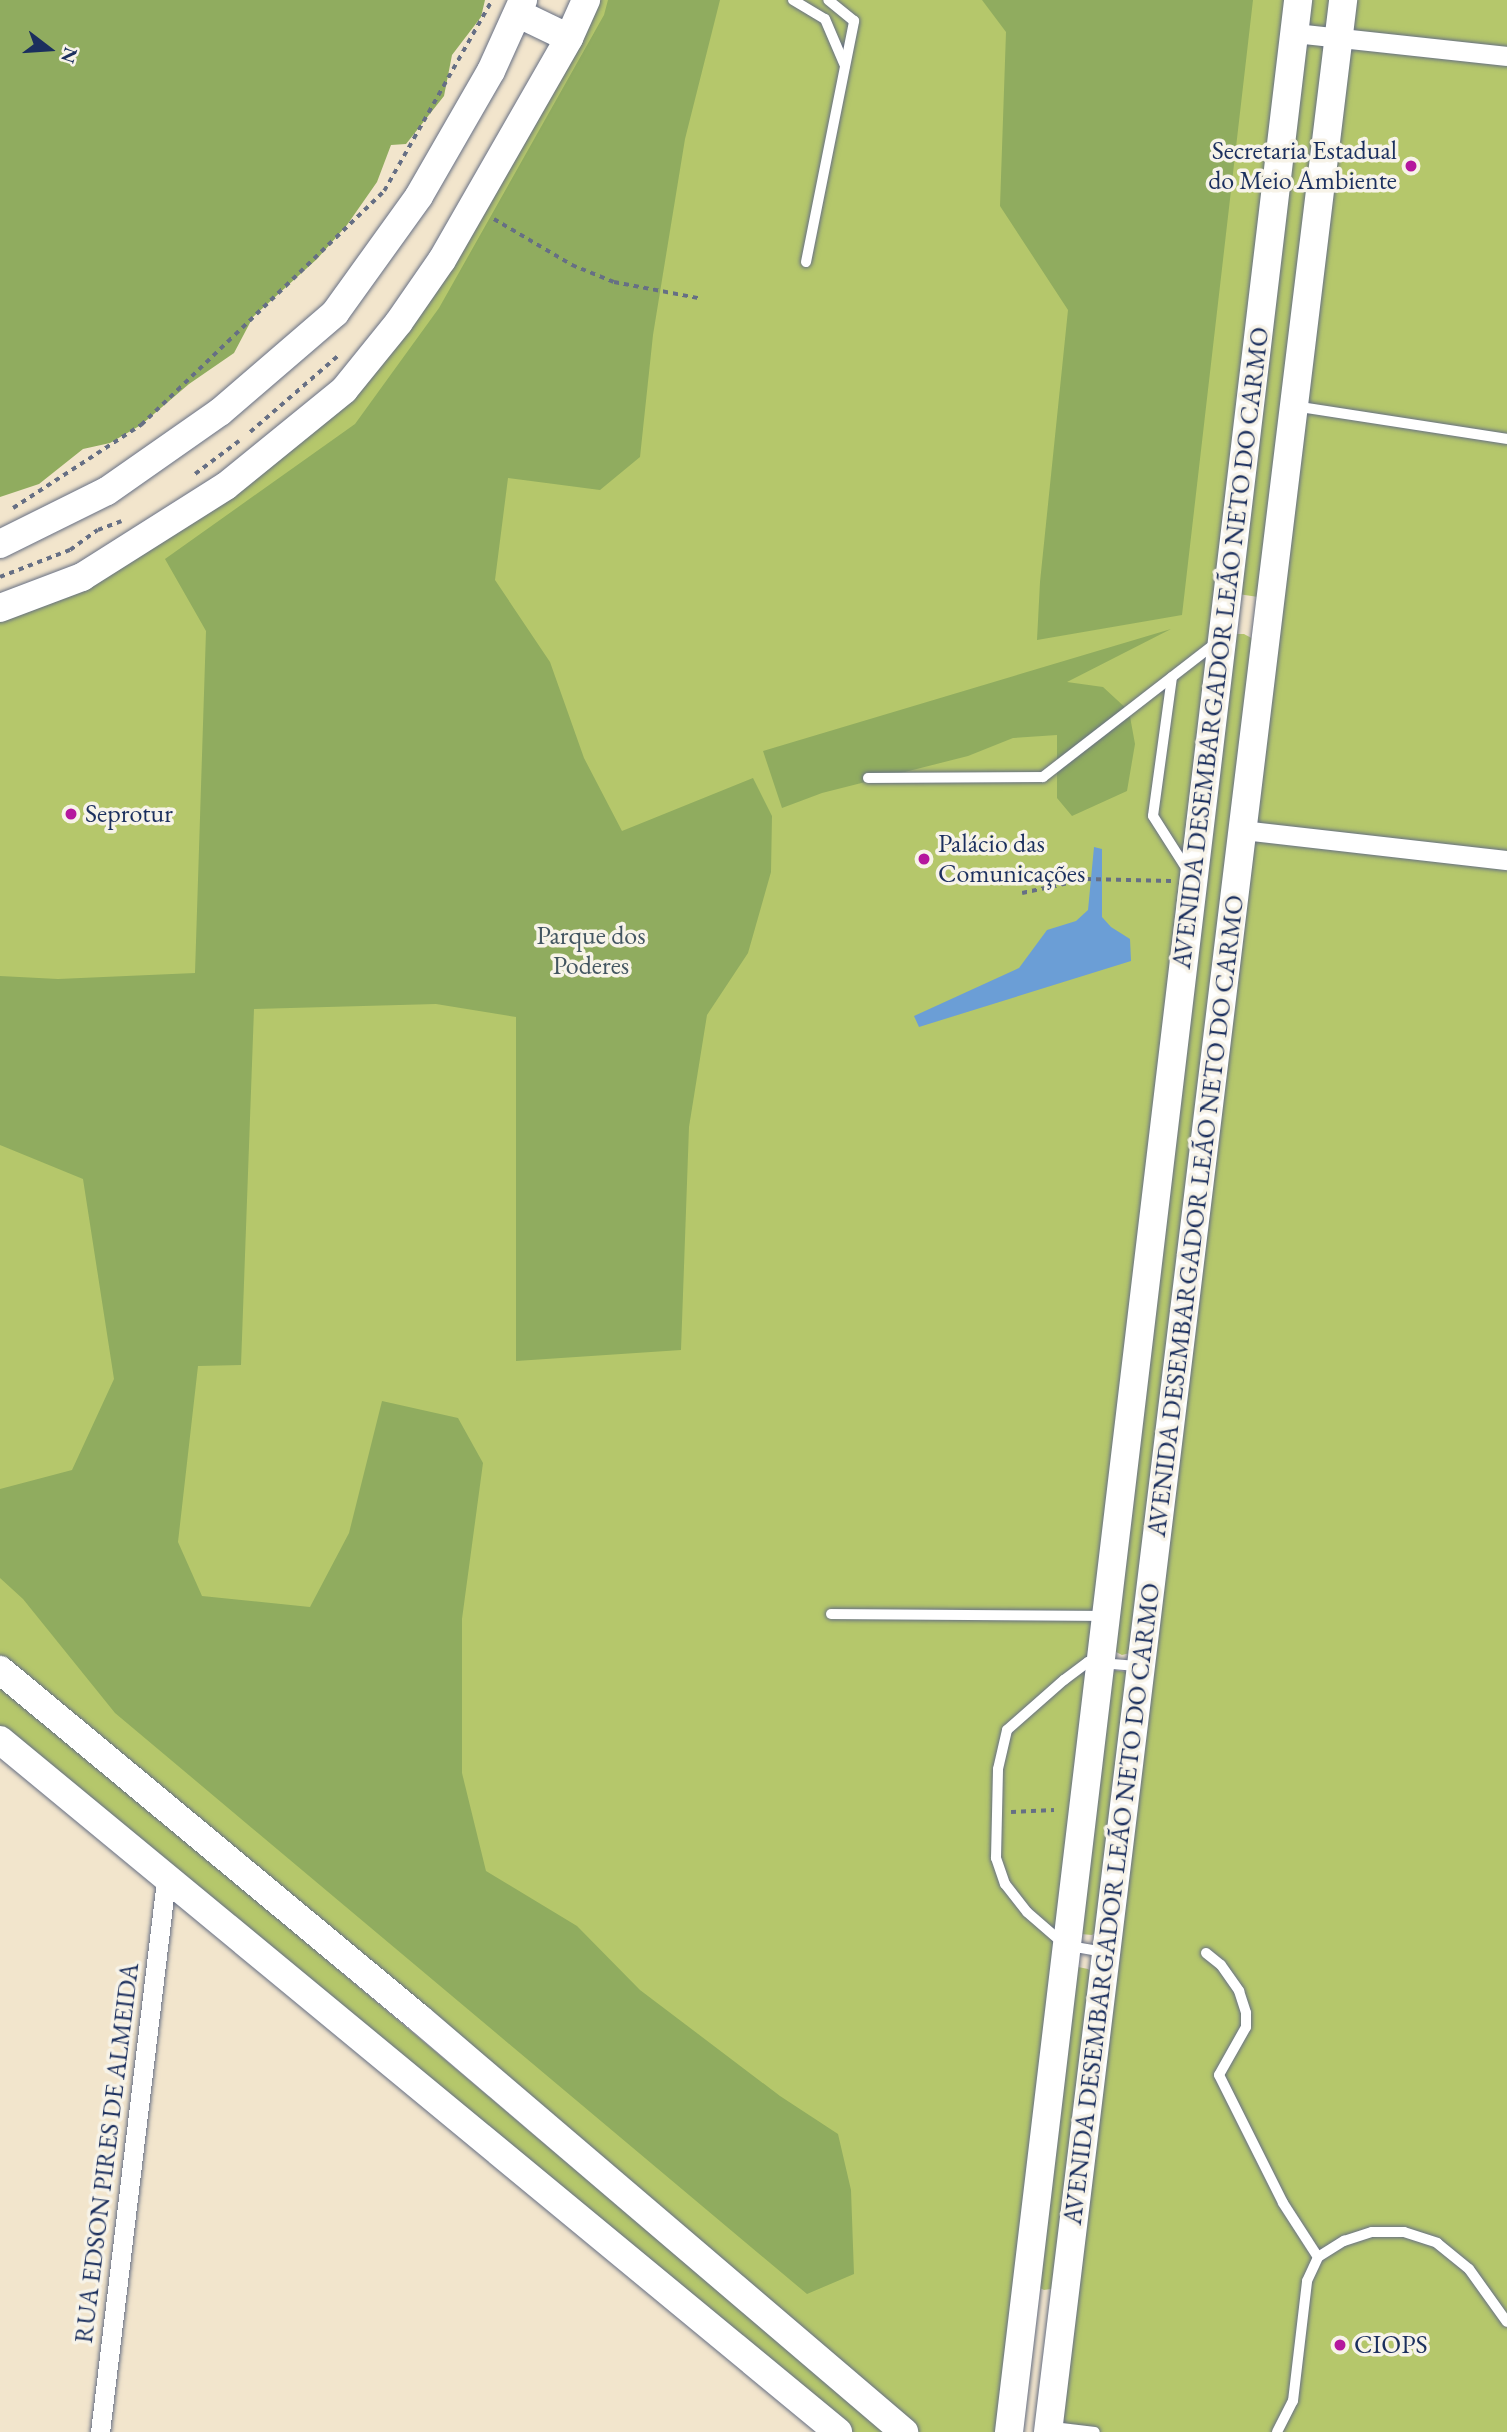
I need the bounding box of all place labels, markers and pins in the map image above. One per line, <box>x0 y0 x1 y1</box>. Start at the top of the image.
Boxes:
place label: Secretaria Estadual do Meio Ambiente <box>1208 135 1397 196</box>
marker: Secretaria Estadual do Meio Ambiente <box>1403 158 1419 174</box>
place label: Seprotur <box>85 798 173 830</box>
marker: Seprotur <box>63 806 79 822</box>
place label: Palácio das Comunicações <box>938 828 1085 890</box>
marker: Palácio das Comunicações <box>916 851 932 867</box>
place label: CIOPS <box>1354 2329 1428 2361</box>
marker: CIOPS <box>1332 2337 1348 2353</box>

